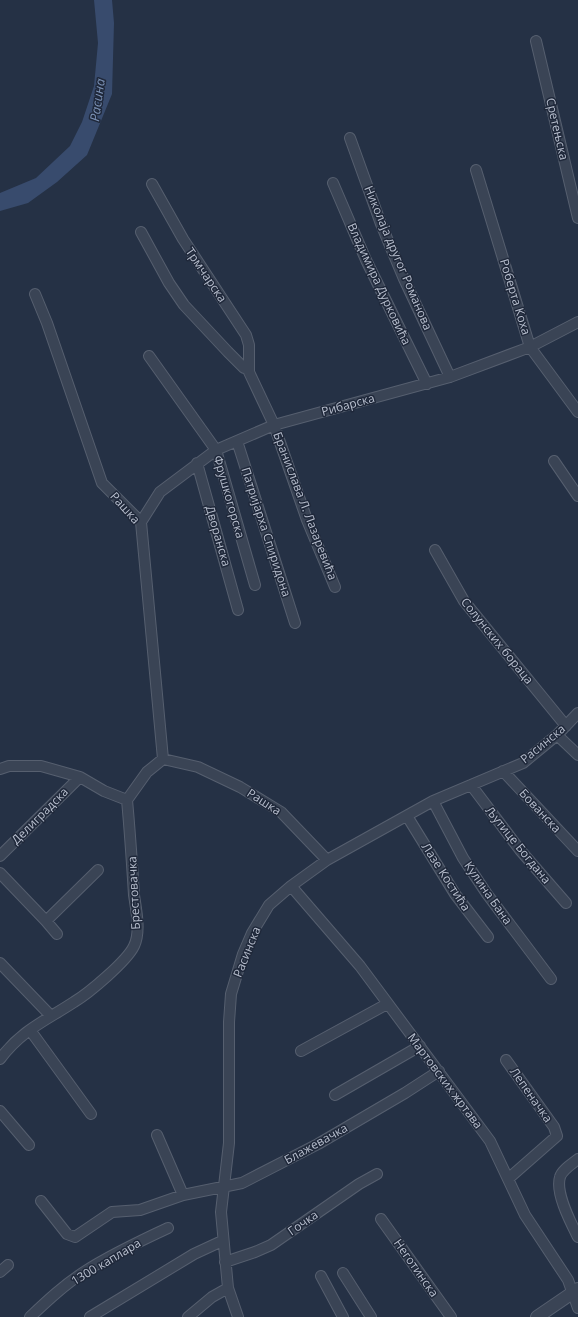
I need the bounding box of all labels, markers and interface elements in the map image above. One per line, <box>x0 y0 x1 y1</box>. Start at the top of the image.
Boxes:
water label: Расина <box>85 77 109 123</box>
street label: Сретењска <box>542 96 573 162</box>
street label: Николаја другог Романова <box>360 183 437 333</box>
street label: Владимира Дурковића <box>344 220 415 348</box>
street label: Трмчарска <box>182 244 231 305</box>
street label: Роберта Коха <box>496 257 535 337</box>
street label: Рибарска <box>319 389 376 420</box>
street label: Бранислава Л. Лазаревића <box>269 429 342 582</box>
street label: Фрушкогорска <box>210 453 249 540</box>
street label: Патријарха Спиридона <box>238 465 295 599</box>
street label: Рашка <box>107 488 144 527</box>
street label: Дворанска <box>202 503 235 568</box>
street label: Солунских бораца <box>457 594 538 688</box>
street label: Расинска <box>517 720 569 767</box>
street label: Делиградска <box>7 783 72 848</box>
street label: Рашка <box>244 784 285 819</box>
street label: Бованска <box>516 785 565 836</box>
street label: Љутице Богдана <box>482 802 555 887</box>
street label: Лазе Костића <box>418 839 475 914</box>
street label: Брестовачка <box>123 856 144 930</box>
street label: Кулина Бана <box>460 858 516 928</box>
street label: Расинска <box>229 924 264 980</box>
street label: Мартовских жртава <box>404 1029 487 1132</box>
street label: Лепеначка <box>506 1064 557 1126</box>
street label: Блажевачка <box>281 1119 351 1168</box>
street label: Гочка <box>284 1206 321 1239</box>
street label: 1300 каплара <box>68 1234 144 1289</box>
street label: Неготинска <box>390 1235 443 1300</box>

